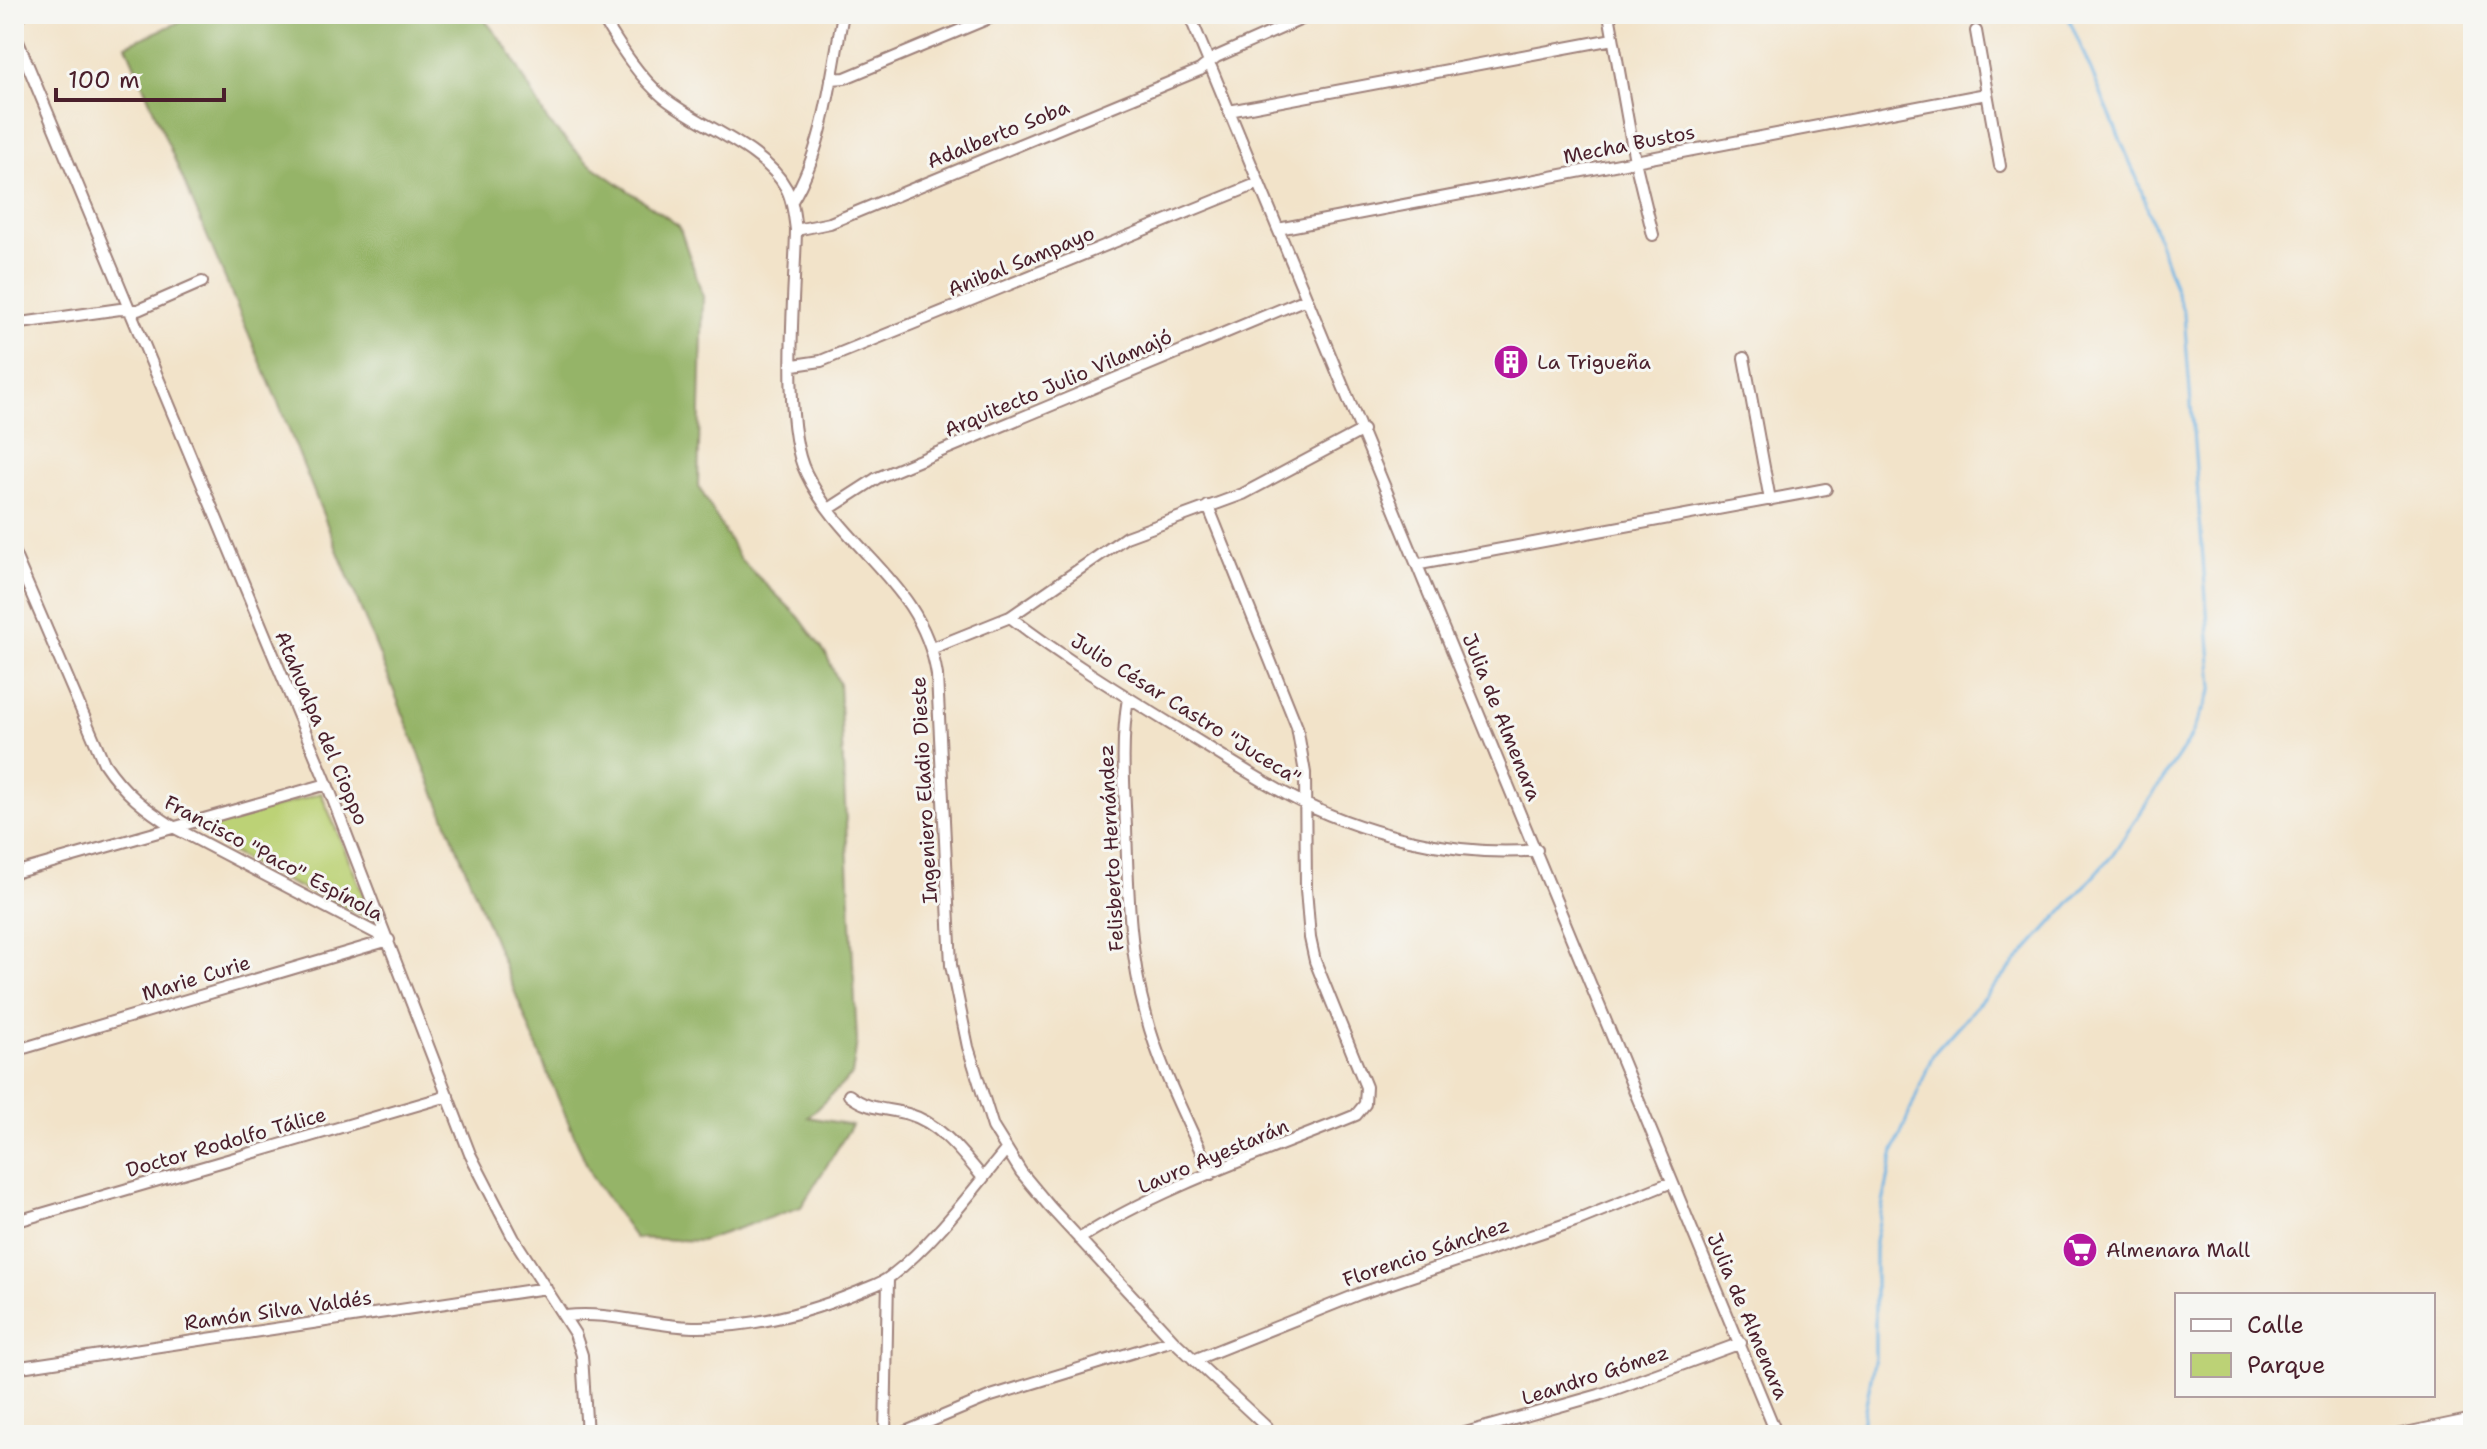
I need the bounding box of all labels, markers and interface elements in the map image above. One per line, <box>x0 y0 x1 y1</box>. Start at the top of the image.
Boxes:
scale bar <box>56 52 224 102</box>
text: 100 m <box>68 64 140 96</box>
street label: Adalberto Soba <box>923 93 1073 174</box>
street label: Mecha Bustos <box>1561 118 1697 170</box>
street label: Anibal Sampayo <box>944 220 1098 302</box>
street label: Arquitecto Julio Vilamajó <box>940 323 1176 443</box>
building icon: La Trigueña <box>1492 343 1530 381</box>
place label: La Trigueña <box>1537 349 1651 375</box>
street label: Atahualpa del Cioppo <box>269 627 375 829</box>
street label: Julio César Castro "Juceca" <box>1066 627 1306 791</box>
street label: Julia de Almenara <box>1457 629 1548 805</box>
street label: Ingeniero Eladio Dieste <box>905 676 943 904</box>
street label: Felisberto Hernández <box>1093 744 1129 952</box>
street label: Francisco "Paco" Espínola <box>160 789 389 927</box>
street label: Marie Curie <box>139 949 253 1007</box>
street label: Doctor Rodolfo Tálice <box>123 1101 329 1183</box>
street label: Lauro Ayestarán <box>1134 1113 1292 1199</box>
street label: Florencio Sánchez <box>1339 1211 1513 1293</box>
street label: Julia de Almenara <box>1701 1229 1795 1404</box>
supermarket icon: Almenara Mall <box>2061 1231 2099 1269</box>
place label: Almenara Mall <box>2106 1237 2250 1263</box>
street label: Ramón Silva Valdés <box>183 1284 373 1336</box>
legend <box>2175 1293 2435 1397</box>
text: Calle <box>2247 1309 2304 1341</box>
street label: Leandro Gómez <box>1518 1339 1672 1411</box>
text: Parque <box>2247 1349 2326 1381</box>

